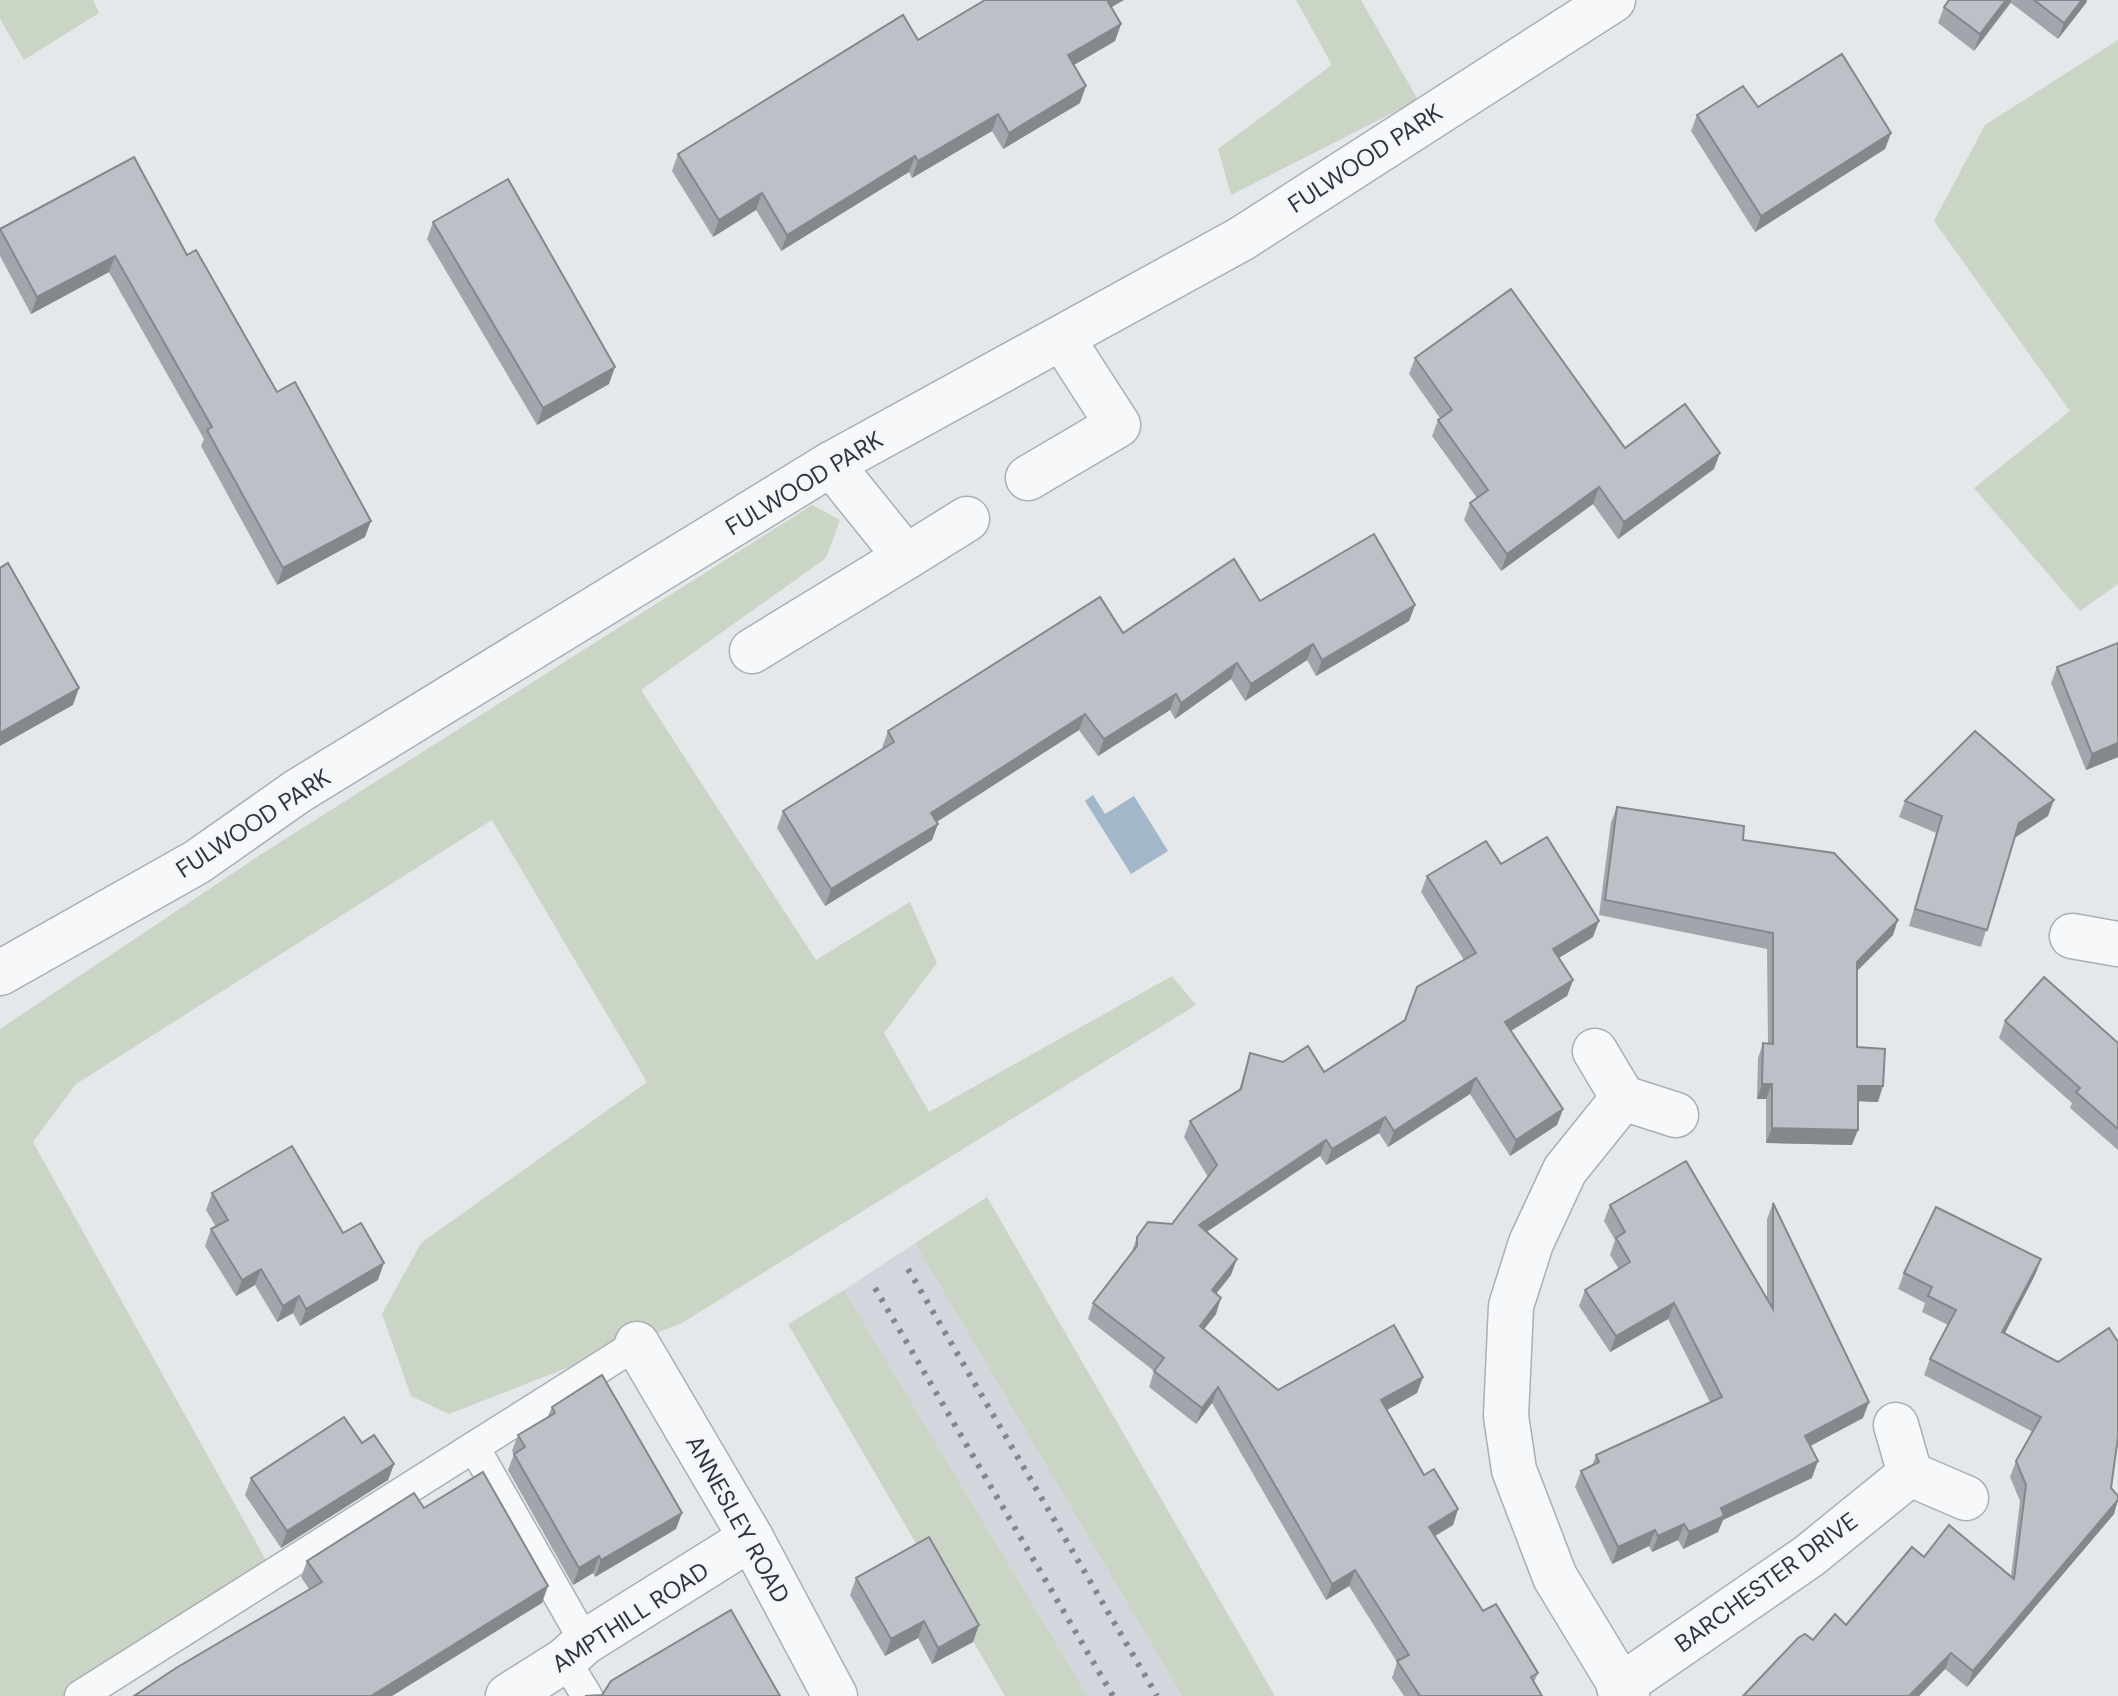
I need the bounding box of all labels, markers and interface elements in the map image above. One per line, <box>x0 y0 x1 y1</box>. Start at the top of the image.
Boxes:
street label: FULWOOD PARK <box>1282 96 1448 220</box>
street label: FULWOOD PARK <box>720 424 888 542</box>
street label: FULWOOD PARK <box>170 761 336 885</box>
street label: ANNESLEY ROAD <box>679 1430 797 1608</box>
street label: BARCHESTER DRIVE <box>1668 1505 1864 1659</box>
street label: AMPTHILL ROAD <box>546 1555 714 1679</box>

